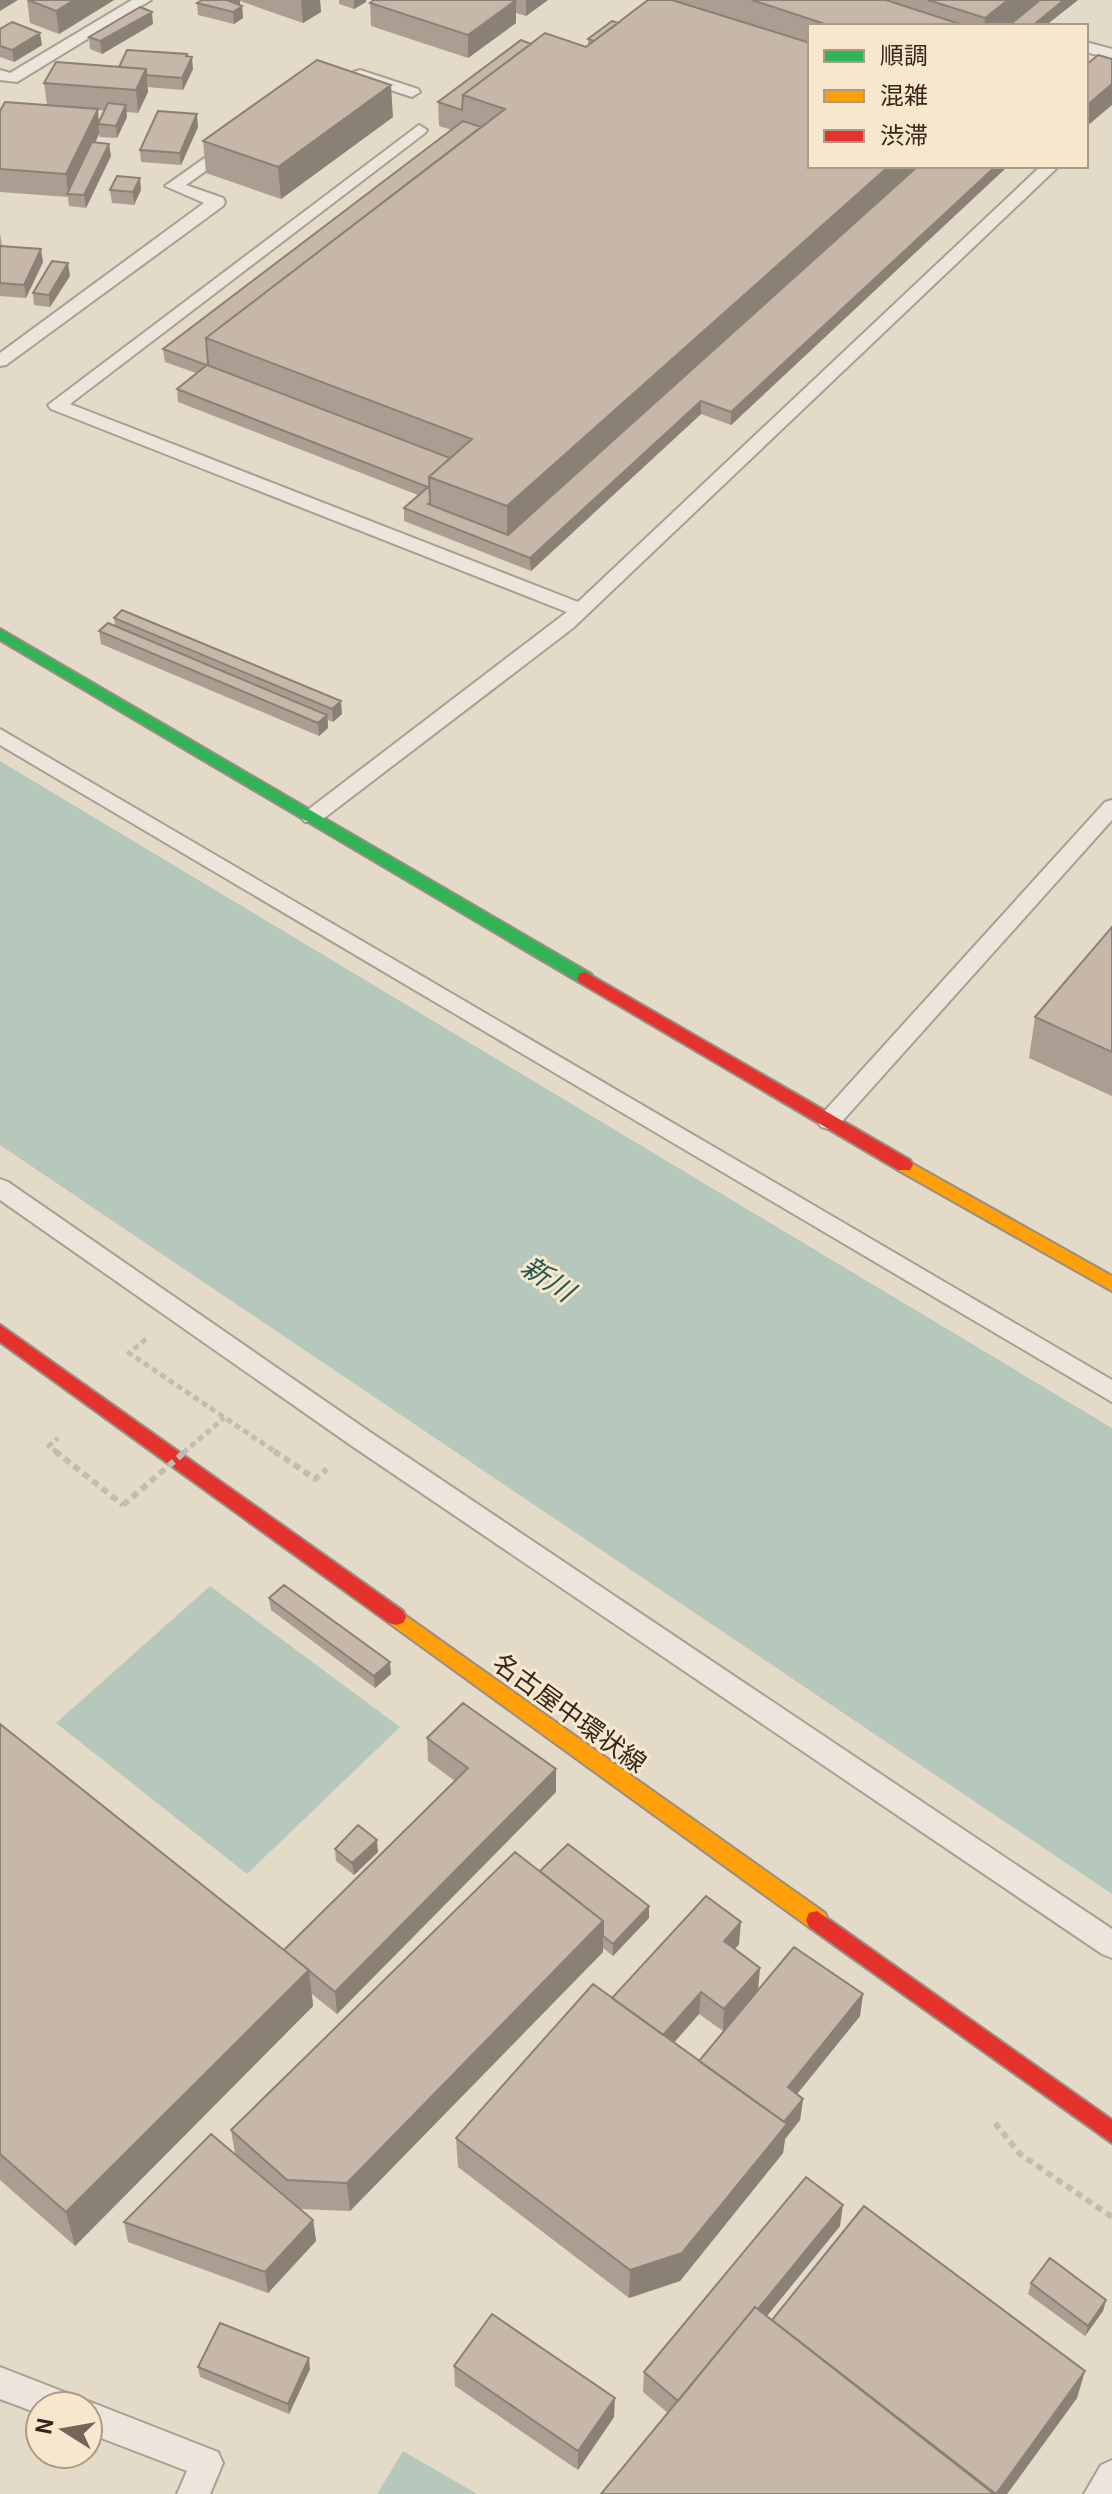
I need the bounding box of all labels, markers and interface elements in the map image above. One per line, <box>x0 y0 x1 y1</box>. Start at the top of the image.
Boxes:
legend <box>808 24 1088 168</box>
text: 順調 <box>880 36 928 71</box>
text: 混雑 <box>880 76 928 111</box>
text: 渋滞 <box>880 116 928 151</box>
water label: 新川 <box>515 1245 586 1311</box>
street label: 名古屋中環状線 <box>486 1643 656 1779</box>
north arrow <box>24 2390 104 2470</box>
text: N <box>25 2415 60 2437</box>

